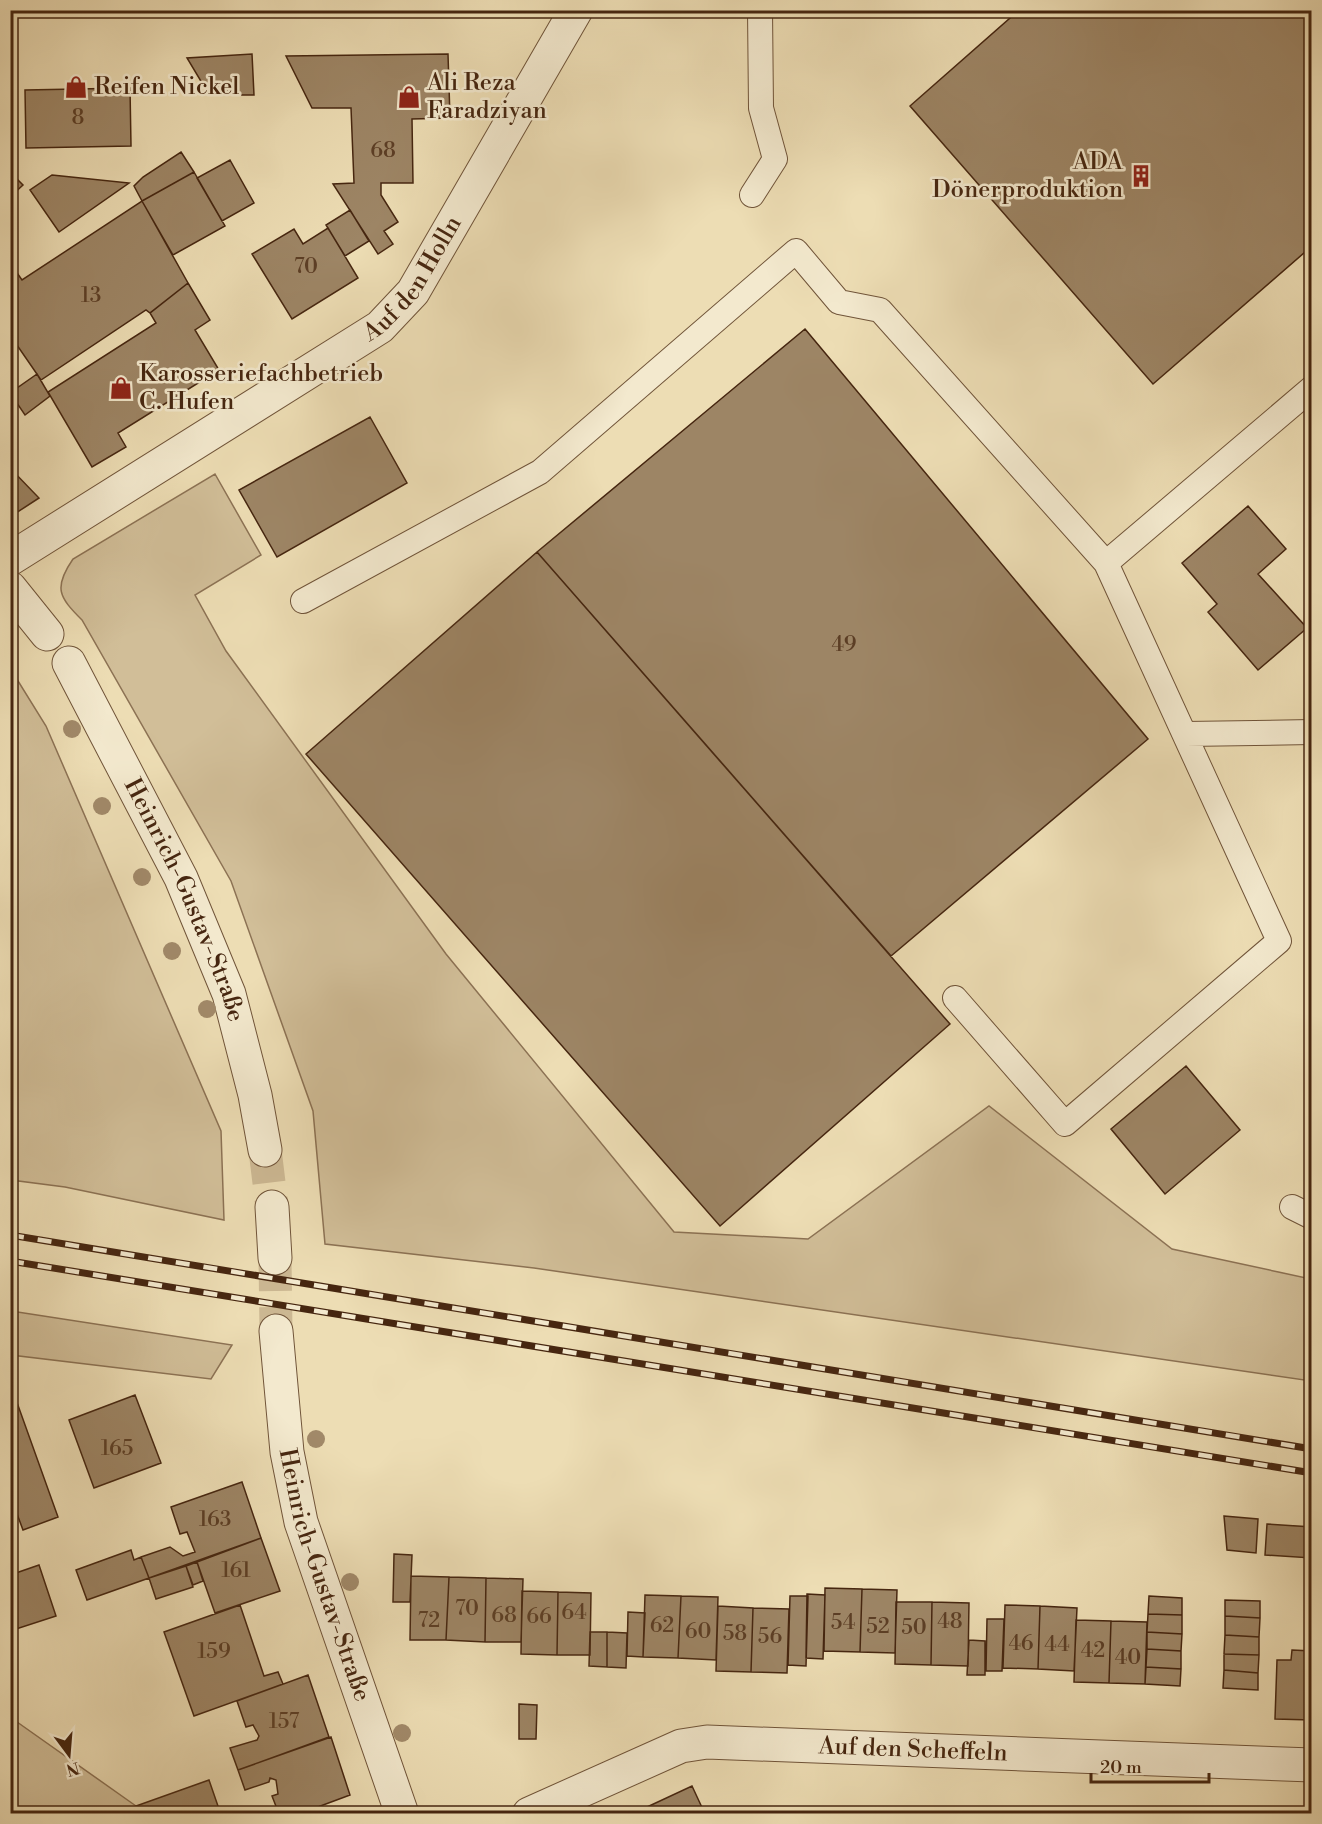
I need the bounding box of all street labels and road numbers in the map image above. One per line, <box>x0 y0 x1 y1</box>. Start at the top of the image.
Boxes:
street label: Auf den Holln <box>357 211 469 349</box>
street label: Heinrich-Gustav-Straße <box>117 773 250 1025</box>
street label: Heinrich-Gustav-Straße <box>272 1446 377 1705</box>
street label: Auf den Scheffeln <box>817 1731 1008 1768</box>

